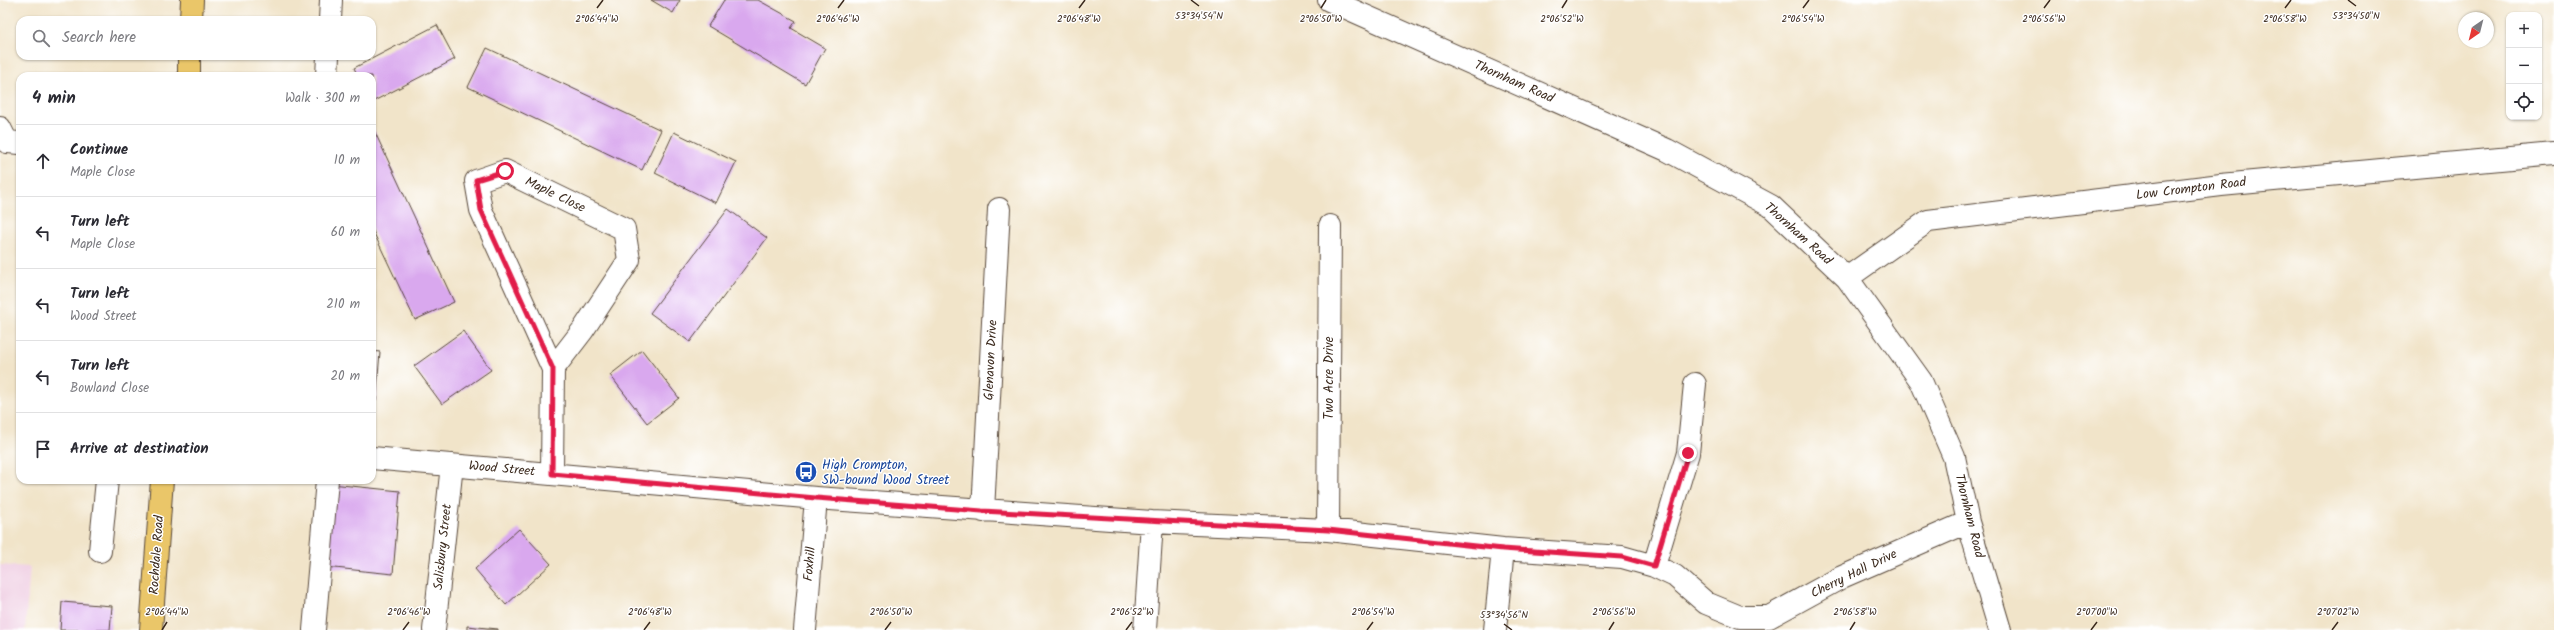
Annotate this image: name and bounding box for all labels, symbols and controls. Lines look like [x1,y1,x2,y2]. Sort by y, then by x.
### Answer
text: 53°34'54"N [1175,8,1223,24]
text: 53°34'50"N [2332,8,2380,24]
text: 2°06'44"W [575,11,619,27]
text: 2°06'46"W [816,11,860,27]
text: 2°06'48"W [1057,11,1101,27]
text: 2°06'50"W [1300,11,1343,27]
text: 2°06'52"W [1540,11,1584,27]
text: 2°06'54"W [1781,11,1825,27]
text: 2°06'56"W [2022,11,2066,27]
text: 2°06'58"W [2263,11,2307,27]
north arrow [2458,12,2494,48]
map controls [2506,12,2542,120]
button: + [2506,12,2542,48]
search box [16,16,376,60]
text: Search here [62,26,136,50]
icon: search [30,27,52,49]
button: − [2506,48,2542,84]
street label: Thornham Road [1471,55,1558,109]
button: locate [2506,84,2542,120]
text: 4 min [32,85,76,112]
text: Walk · 300 m [285,88,360,109]
text: Continue [70,138,128,162]
icon: ahead [32,150,54,172]
text: 10 m [334,150,360,171]
text: Maple Close [70,162,135,183]
route start [496,162,514,180]
street label: Maple Close [521,171,589,219]
street label: Low Crompton Road [2135,172,2248,206]
street label: Thornham Road [1759,198,1837,271]
text: Turn left [70,210,130,234]
icon: left [32,222,54,244]
text: 60 m [331,222,360,243]
text: Maple Close [70,234,135,255]
text: Turn left [70,282,130,306]
icon: left [32,294,54,316]
text: 210 m [326,294,360,315]
text: Wood Street [70,306,137,327]
street label: Glenavon Drive [978,319,1004,401]
street label: Two Acre Drive [1319,336,1340,419]
text: Turn left [70,354,130,378]
icon: left [32,366,54,388]
text: 20 m [330,366,360,387]
text: Bowland Close [70,378,149,399]
text: Arrive at destination [70,437,209,461]
icon: arrive [32,438,54,460]
route end [1679,444,1697,462]
place label: High Crompton, SW-bound Wood Street [822,455,950,491]
street label: Wood Street [468,456,537,482]
bus stop icon: High Crompton, SW-bound Wood Street [793,459,819,485]
street label: Thornham Road [1948,472,1990,561]
street label: Salisbury Street [428,502,458,591]
street label: Rochdale Road [144,514,170,595]
street label: Cherry Hall Drive [1807,544,1901,604]
street label: Foxhill [798,546,822,582]
text: 2°06'44"W [145,604,189,620]
text: 2°06'46"W [387,604,431,620]
text: 2°06'48"W [628,604,672,620]
text: 2°06'50"W [870,604,913,620]
text: 2°06'52"W [1110,604,1154,620]
text: 2°06'54"W [1351,604,1395,620]
text: 2°06'56"W [1592,604,1636,620]
text: 2°06'58"W [1833,604,1877,620]
text: 2°07'00"W [2076,604,2118,620]
text: 2°07'02"W [2317,604,2359,620]
text: 53°34'56"N [1480,607,1528,623]

